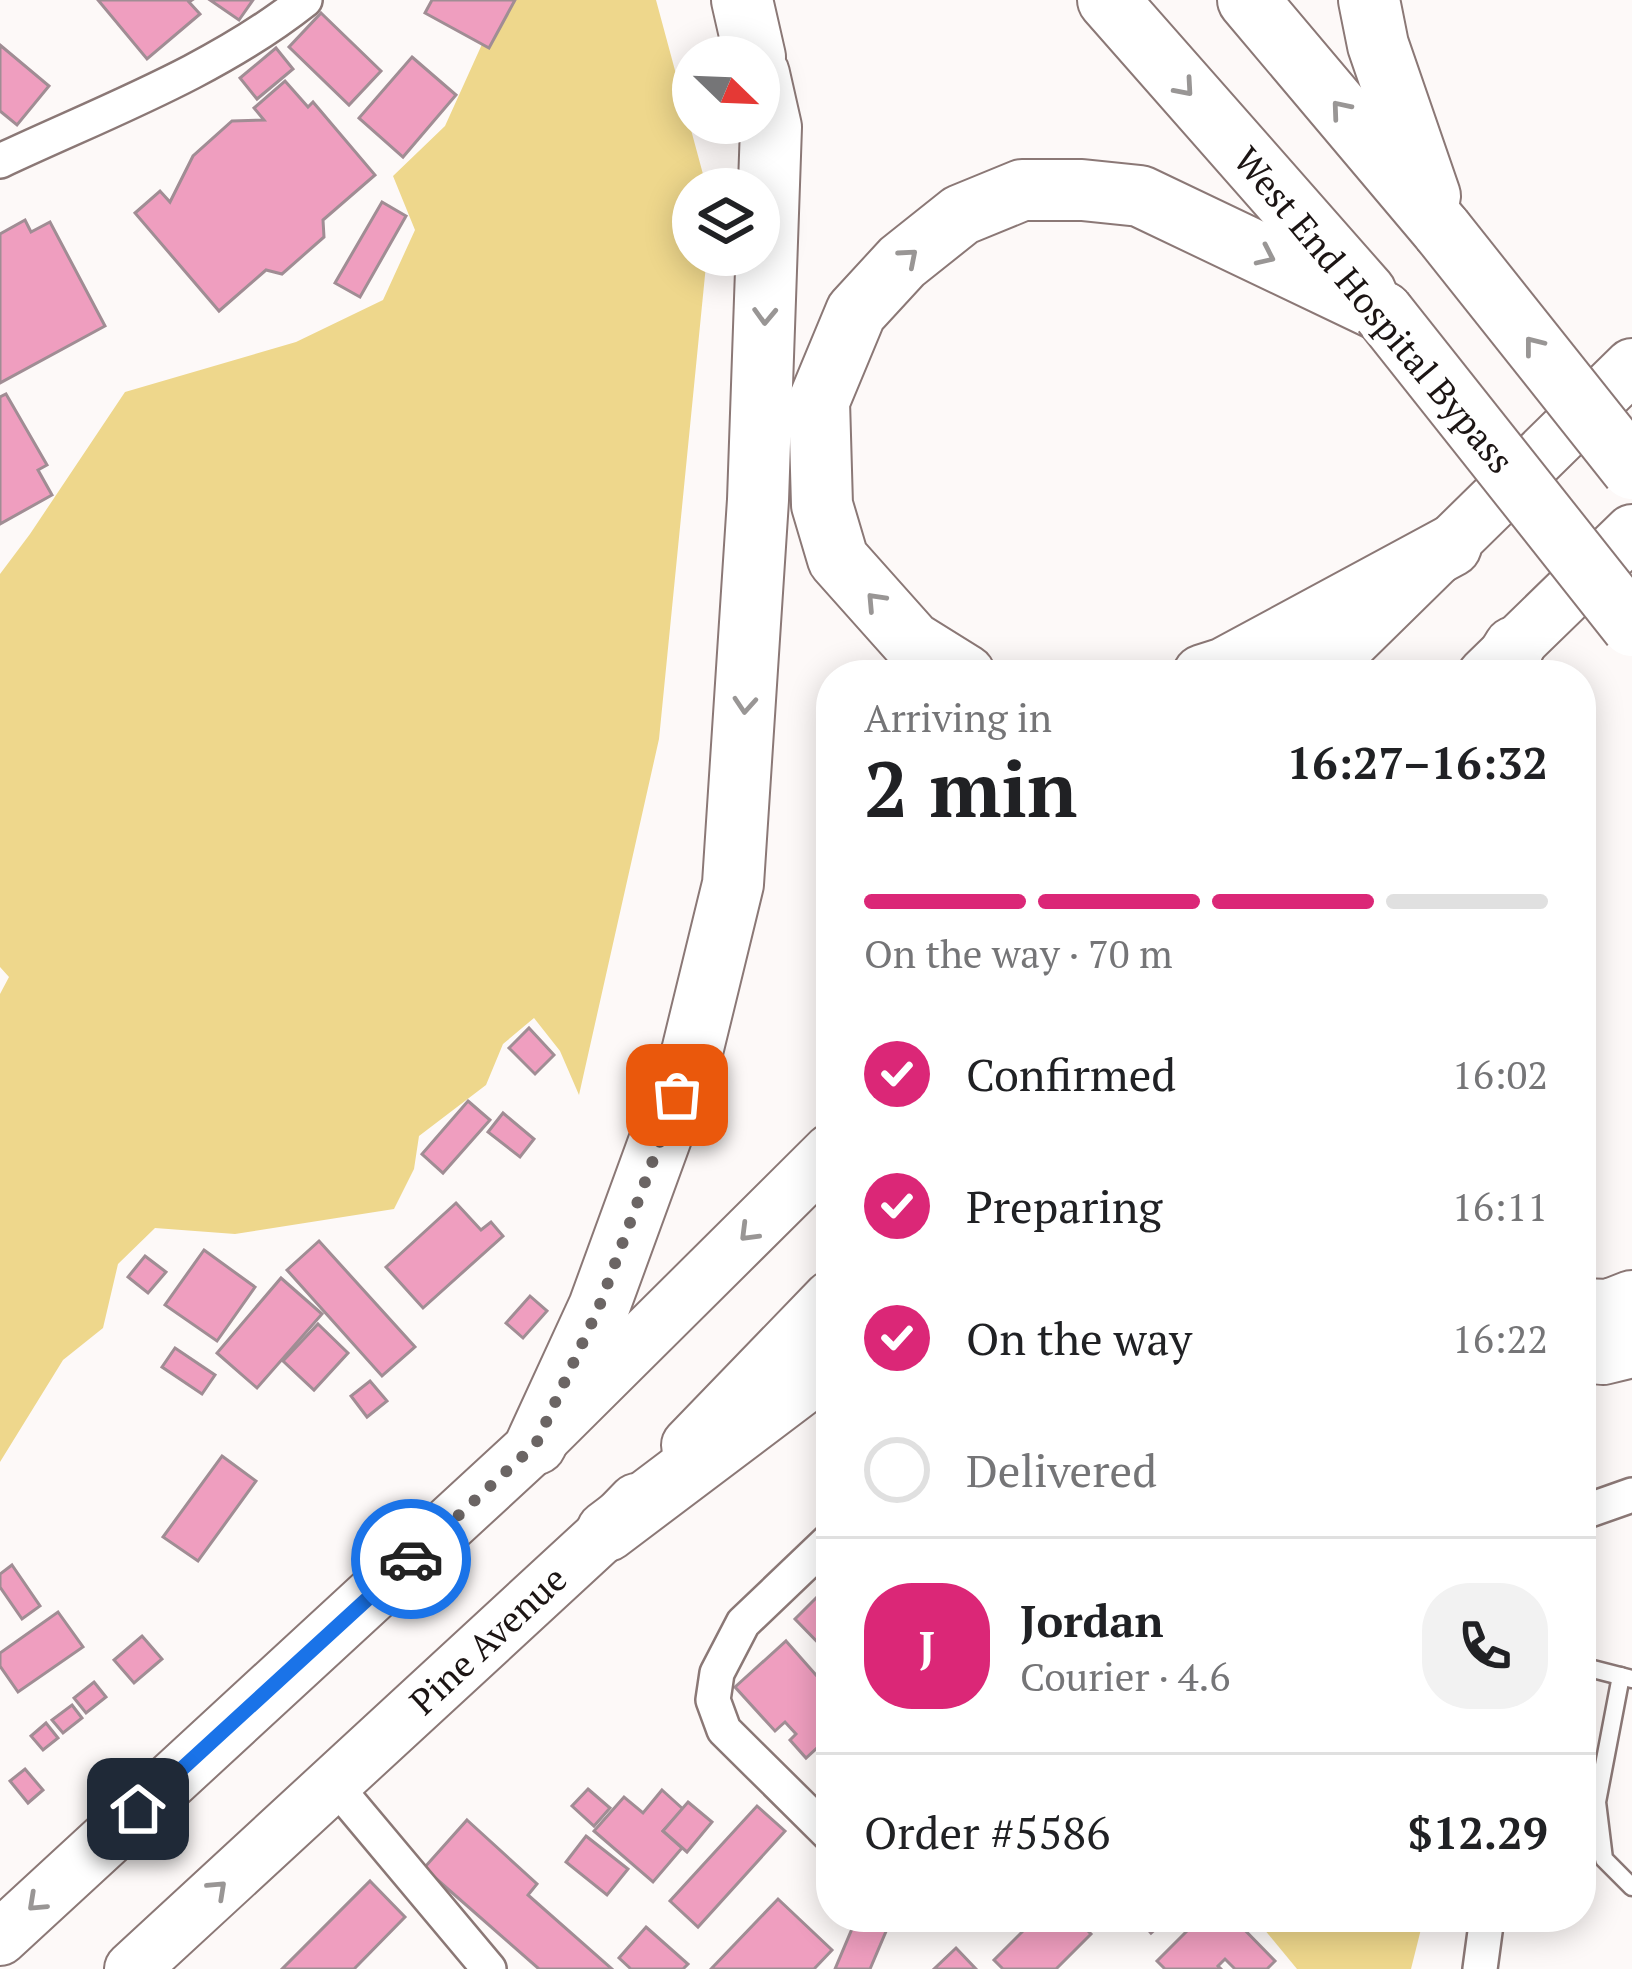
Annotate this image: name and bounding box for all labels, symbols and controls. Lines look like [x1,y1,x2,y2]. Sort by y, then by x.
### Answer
north arrow [672,36,780,144]
map controls [672,36,780,276]
one-way arrow [1171,74,1193,96]
one-way arrow [1332,101,1354,123]
street label: West End Hospital Bypass [1224,137,1525,483]
button: layers [672,168,780,276]
one-way arrow [1254,242,1275,265]
one-way arrow [896,250,917,271]
one-way arrow [752,307,778,326]
one-way arrow [1526,336,1547,358]
one-way arrow [868,594,889,615]
text: Arriving in [864,691,1052,743]
one-way arrow [732,697,758,715]
text: 16:27–16:32 [1287,732,1548,792]
text: 2 min [864,736,1077,839]
text: On the way · 70 m [864,927,1173,979]
icon: check [864,1041,930,1107]
pin [626,1044,728,1146]
text: Confirmed [966,1044,1176,1104]
text: 16:02 [1452,1048,1548,1100]
icon: bag [644,1062,710,1128]
icon: check [864,1173,930,1239]
text: Preparing [966,1176,1162,1236]
text: 16:11 [1452,1180,1548,1232]
one-way arrow [740,1219,762,1241]
icon: check [864,1305,930,1371]
text: On the way [966,1308,1192,1368]
text: 16:22 [1452,1312,1548,1364]
text: Delivered [966,1440,1157,1500]
courier [351,1499,471,1619]
icon: car [378,1526,444,1592]
street label: Pine Avenue [399,1555,576,1724]
button: phone [1422,1583,1548,1709]
text: Jordan [1020,1590,1164,1650]
text: J [919,1616,935,1676]
text: Courier · 4.6 [1020,1650,1230,1702]
pin [87,1758,189,1860]
icon: home [105,1776,171,1842]
text: Order #5586 [864,1802,1110,1862]
text: $12.29 [1408,1802,1548,1862]
one-way arrow [205,1882,226,1904]
one-way arrow [28,1889,50,1911]

